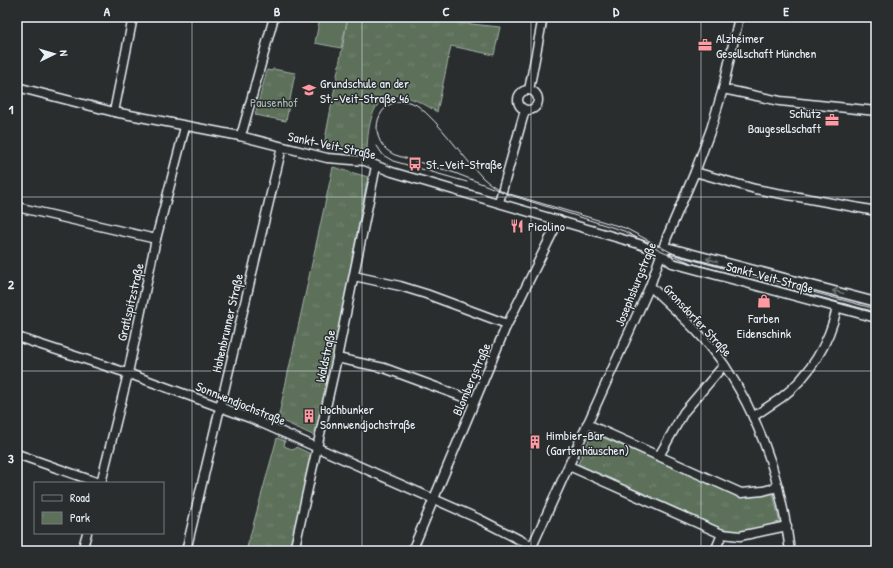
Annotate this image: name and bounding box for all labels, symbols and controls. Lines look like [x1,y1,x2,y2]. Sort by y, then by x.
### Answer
text: A [104,2,111,20]
text: B [274,2,281,20]
text: C [442,2,450,20]
text: D [613,2,620,20]
text: E [783,2,789,20]
place label: Alzheimer Gesellschaft München [716,29,816,62]
north arrow [34,34,74,74]
office icon: Alzheimer Gesellschaft München [697,37,713,53]
text: N [57,50,71,57]
place label: Grundschule an der St.-Veit-Straße 46 [320,74,409,107]
school or university icon: Grundschule an der St.-Veit-Straße 46 [301,82,317,98]
park label: Pausenhof [250,93,298,111]
text: 1 [9,100,14,118]
place label: Schütz Baugesellschaft [748,104,822,137]
office icon: Schütz Baugesellschaft [824,112,840,128]
street label: Sankt-Veit-Straße [286,127,378,163]
place label: St.-Veit-Straße [426,155,502,173]
bus stop icon: St.-Veit-Straße [407,156,423,172]
place label: Picolino [528,217,565,235]
restaurant icon: Picolino [509,218,525,234]
street label: Josephsburgstraße [610,239,660,329]
one-way arrow [706,256,719,263]
street label: Sankt-Veit-Straße [724,257,816,297]
street label: Gratlspitzstraße [112,261,148,343]
street label: Hohenbrunner Straße [207,272,247,374]
text: 2 [8,275,15,293]
street label: Gronsdorfer Straße [660,280,736,360]
one-way arrow [832,288,845,296]
shop icon: Farben Eidenschink [756,293,772,309]
place label: Farben Eidenschink [737,309,792,342]
street label: Waldstraße [311,328,339,384]
street label: Blombergstraße [448,340,494,418]
street label: Sonnwendjochstraße [193,377,289,429]
place label: Hochbunker Sonnwendjochstraße [320,400,416,433]
building icon: Hochbunker Sonnwendjochstraße [301,408,317,424]
place label: Himbier-Bar (Gartenhäuschen) [546,426,629,459]
building icon: Himbier-Bar (Gartenhäuschen) [527,434,543,450]
text: 3 [8,449,14,467]
legend [34,482,164,534]
text: Road [70,489,90,506]
text: Park [70,509,90,526]

